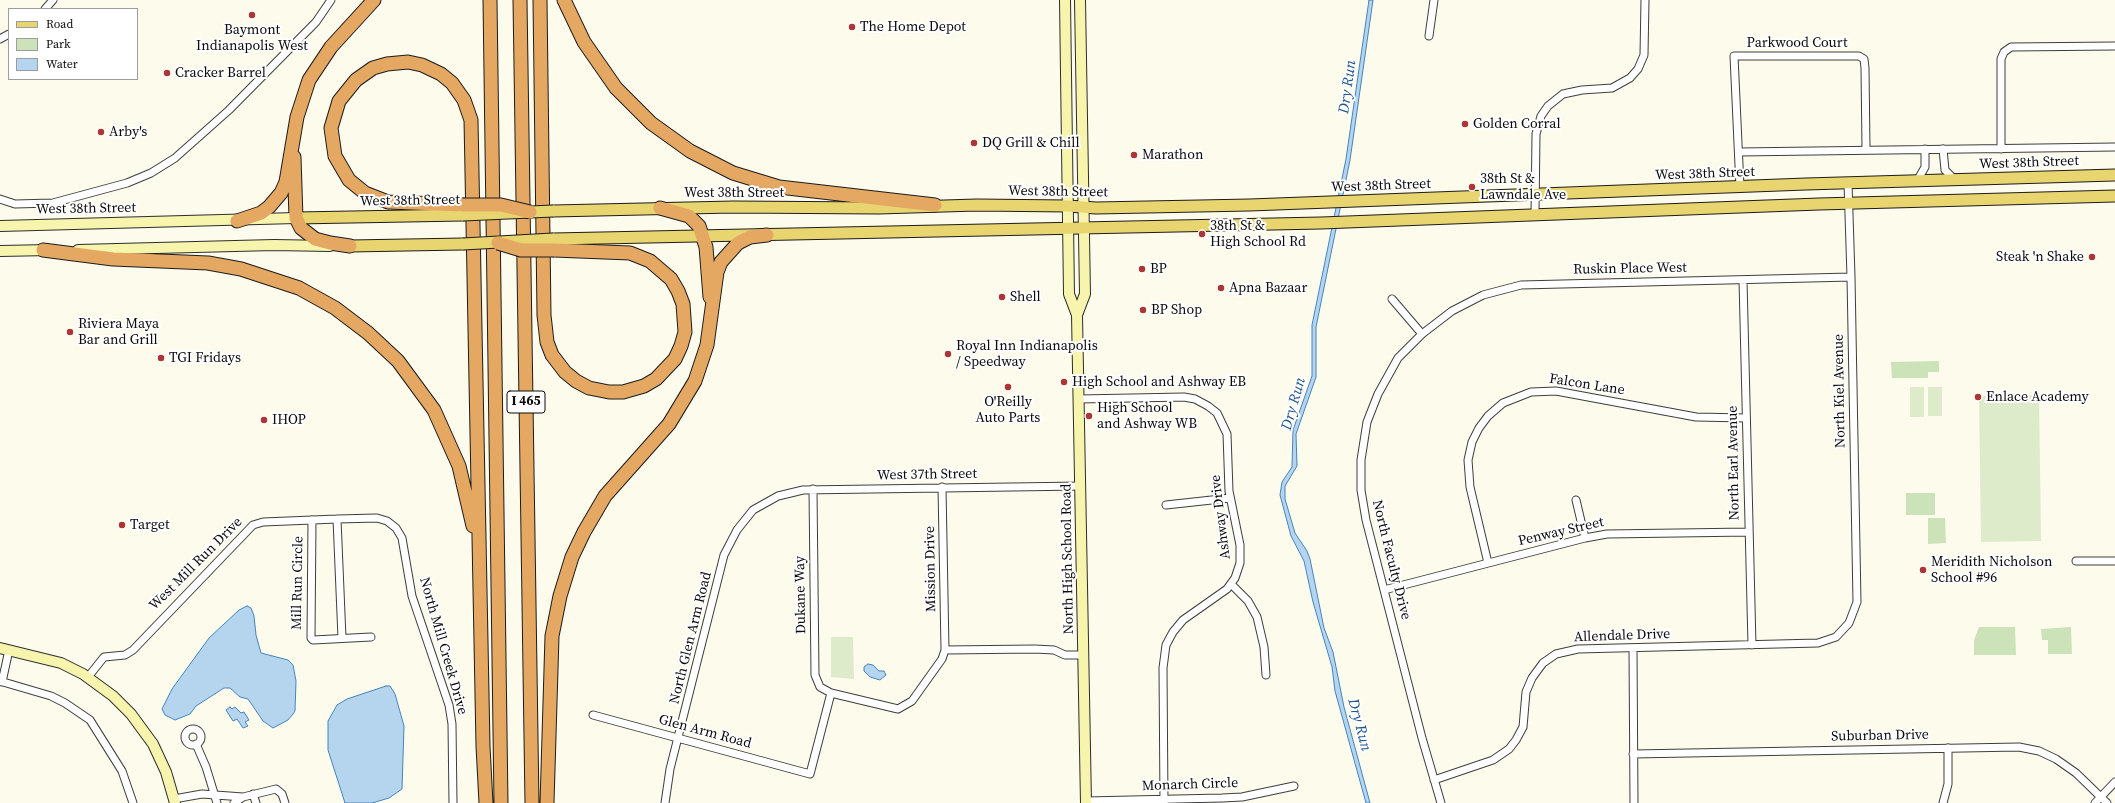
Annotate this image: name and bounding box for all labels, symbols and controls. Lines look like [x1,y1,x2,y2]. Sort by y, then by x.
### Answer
legend [8,8,138,80]
marker: Baymont Indianapolis West [247,10,257,20]
text: Road [46,16,73,32]
place label: The Home Depot [860,19,966,35]
place label: Baymont Indianapolis West [196,22,308,54]
marker: The Home Depot [847,22,857,32]
street label: Parkwood Court [1747,35,1847,51]
text: Park [46,36,71,52]
text: Water [46,56,78,72]
water label: Dry Run [1335,59,1361,115]
place label: Cracker Barrel [175,65,266,81]
marker: Cracker Barrel [162,68,172,78]
place label: Golden Corral [1473,116,1561,132]
marker: Golden Corral [1460,119,1470,129]
place label: Arby's [109,124,147,140]
marker: Arby's [96,127,106,137]
place label: DQ Grill & Chill [982,135,1080,151]
marker: DQ Grill & Chill [969,138,979,148]
place label: Marathon [1142,147,1203,163]
marker: Marathon [1129,150,1139,160]
street label: West 38th Street [1979,153,2079,173]
street label: West 38th Street [1655,164,1755,184]
place label: 38th St & Lawndale Ave [1480,171,1566,204]
street label: West 38th Street [1331,176,1431,196]
marker: 38th St & Lawndale Ave [1467,182,1477,192]
street label: West 38th Street [1008,183,1108,201]
street label: West 38th Street [684,185,784,201]
street label: West 38th Street [360,192,460,210]
street label: West 38th Street [36,200,136,218]
place label: 38th St & High School Rd [1210,218,1306,250]
marker: 38th St & High School Rd [1197,229,1207,239]
place label: Steak 'n Shake [1996,249,2084,265]
marker: Steak 'n Shake [2087,252,2097,262]
street label: Ruskin Place West [1573,260,1687,278]
place label: BP [1150,261,1167,277]
marker: BP [1137,264,1147,274]
place label: Apna Bazaar [1229,280,1307,296]
marker: Apna Bazaar [1216,283,1226,293]
place label: Shell [1010,289,1041,305]
marker: Shell [997,292,1007,302]
place label: BP Shop [1151,302,1202,318]
marker: BP Shop [1138,305,1148,315]
place label: Riviera Maya Bar and Grill [78,316,159,348]
marker: Riviera Maya Bar and Grill [65,327,75,337]
street label: North Kiel Avenue [1831,334,1849,448]
place label: Royal Inn Indianapolis / Speedway [956,338,1098,370]
marker: Royal Inn Indianapolis / Speedway [943,349,953,359]
place label: TGI Fridays [169,350,241,366]
marker: TGI Fridays [156,353,166,363]
street label: Falcon Lane [1548,371,1626,399]
place label: High School and Ashway EB [1072,374,1246,390]
water label: Dry Run [1278,376,1310,432]
marker: High School and Ashway EB [1059,377,1069,387]
marker: O'Reilly Auto Parts [1003,382,1013,392]
place label: Enlace Academy [1986,389,2089,405]
road number: I 465 [507,391,545,413]
marker: Enlace Academy [1973,392,1983,402]
place label: O'Reilly Auto Parts [976,394,1040,426]
place label: High School and Ashway WB [1097,400,1197,432]
street label: North Earl Avenue [1725,405,1743,521]
marker: High School and Ashway WB [1084,411,1094,421]
place label: IHOP [272,412,306,428]
marker: IHOP [259,415,269,425]
street label: West 37th Street [877,466,977,484]
street label: Ashway Drive [1207,474,1235,560]
street label: North High School Road [1058,483,1078,635]
street label: North Faculty Drive [1368,498,1414,622]
street label: West Mill Run Drive [146,514,246,614]
street label: Penway Street [1517,514,1605,550]
place label: Target [130,517,170,533]
marker: Target [117,520,127,530]
street label: Mission Drive [922,526,940,612]
street label: Mill Run Circle [289,536,307,630]
place label: Meridith Nicholson School #96 [1931,554,2052,586]
street label: Dukane Way [792,556,810,634]
marker: Meridith Nicholson School #96 [1918,565,1928,575]
street label: North Glen Arm Road [666,570,716,706]
street label: North Mill Creek Drive [415,575,471,717]
street label: Allendale Drive [1573,626,1671,646]
water label: Dry Run [1343,697,1375,753]
street label: Glen Arm Road [657,712,753,752]
street label: Suburban Drive [1831,727,1929,745]
street label: Monarch Circle [1141,775,1239,795]

